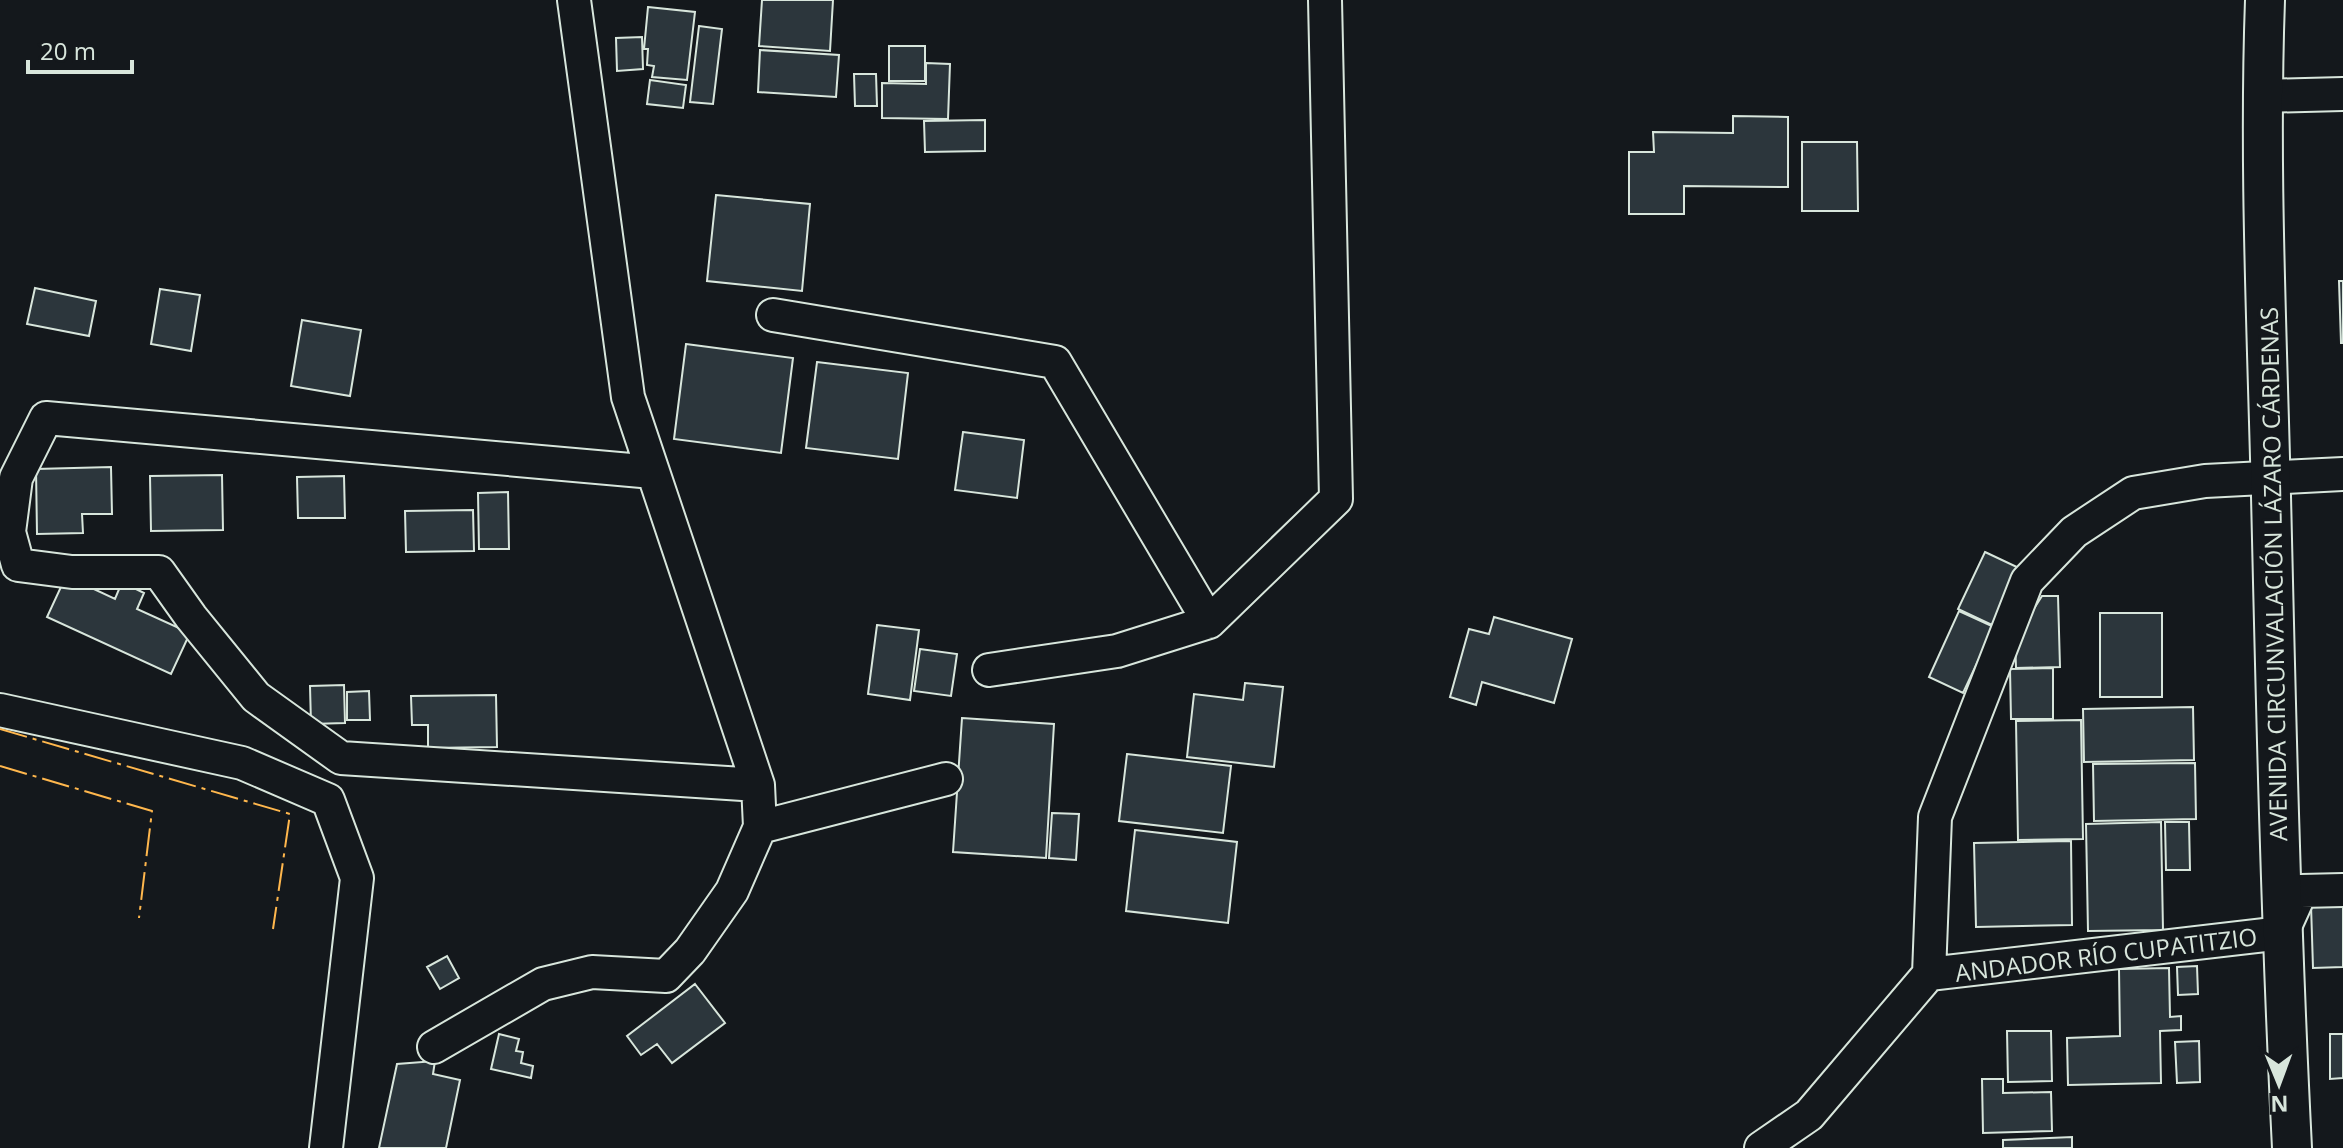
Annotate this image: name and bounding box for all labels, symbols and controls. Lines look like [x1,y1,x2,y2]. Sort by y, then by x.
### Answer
scale bar [28,24,132,74]
text: 20 m [40,34,96,67]
street label: AVENIDA CIRCUNVALACIÓN LÁZARO CÁRDENAS [2252,307,2294,841]
street label: ANDADOR RÍO CUPATITZIO [1953,919,2259,989]
north arrow [2239,1044,2319,1124]
text: N [2270,1090,2289,1120]

